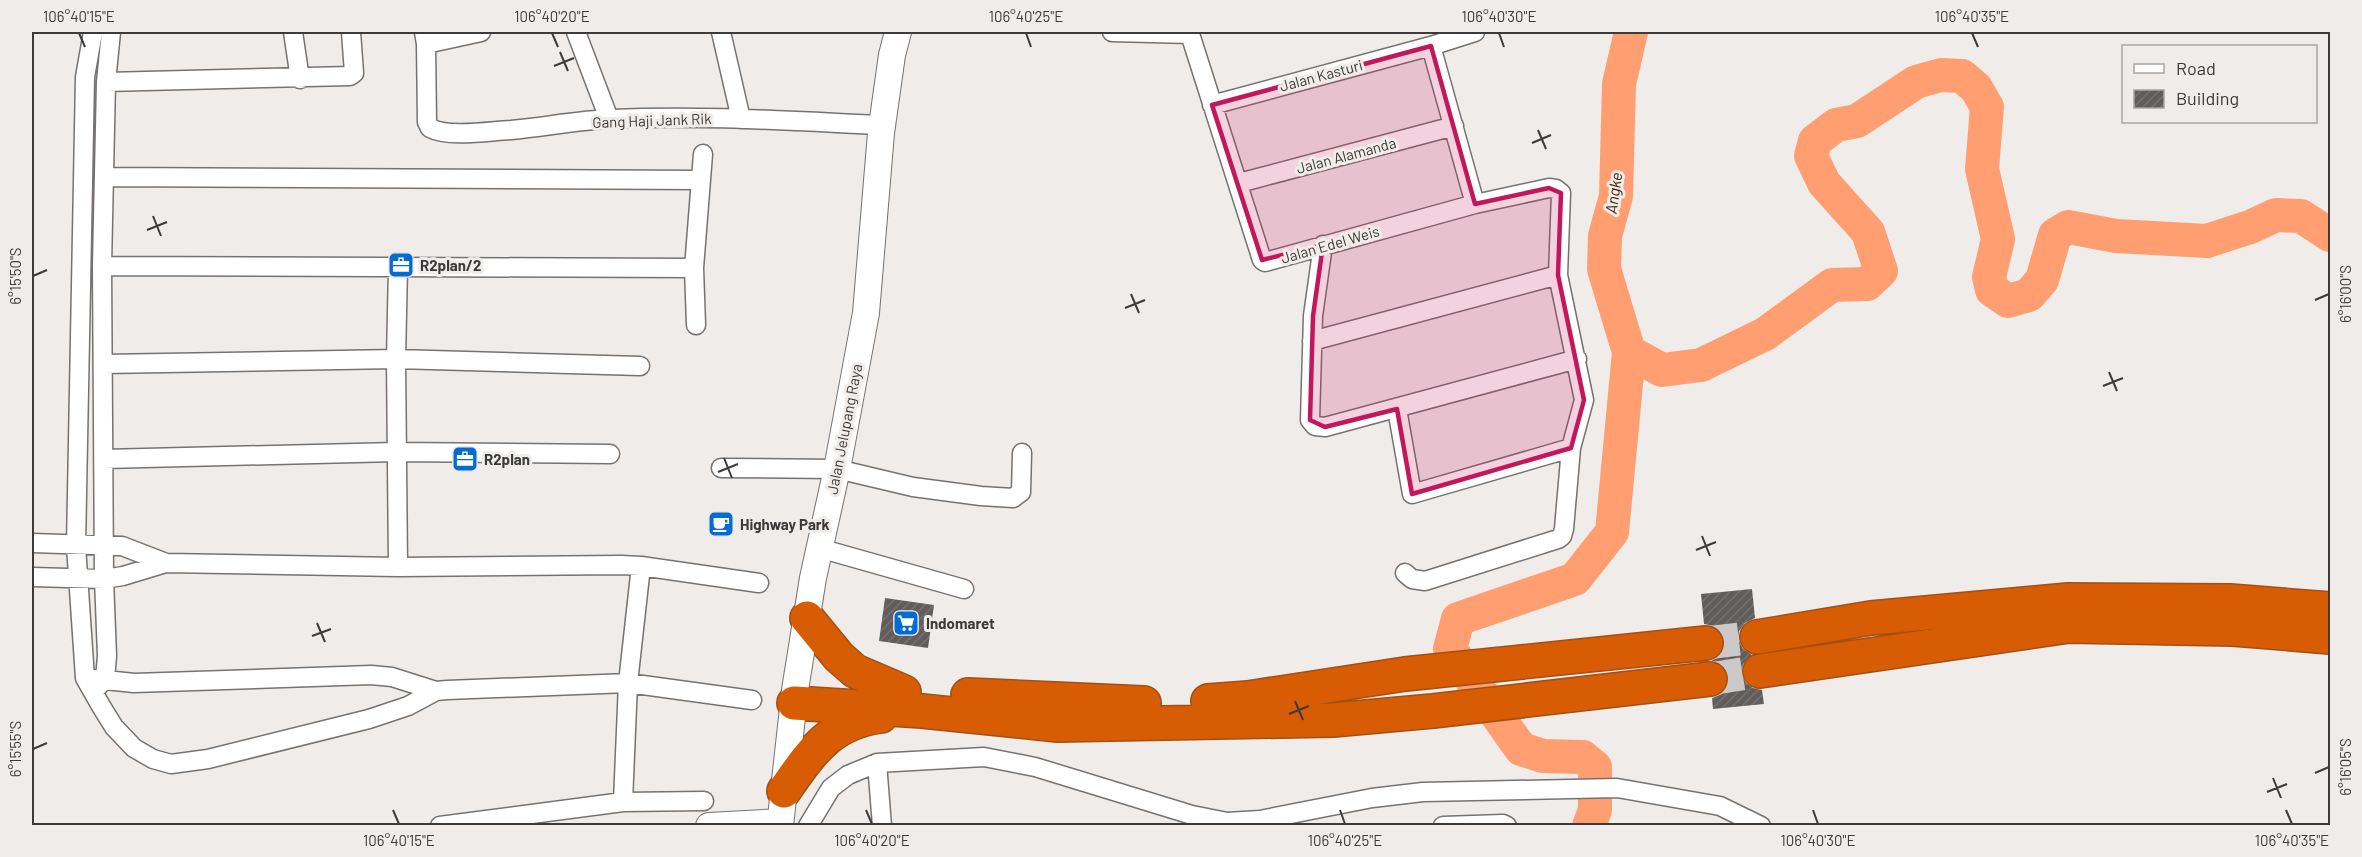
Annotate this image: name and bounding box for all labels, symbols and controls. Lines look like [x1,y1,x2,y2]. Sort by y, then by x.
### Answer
text: 106°40'15"E [43,7,115,25]
text: 106°40'20"E [514,7,590,25]
text: 106°40'25"E [989,7,1063,25]
text: 106°40'30"E [1461,7,1537,25]
text: 106°40'35"E [1935,7,2009,25]
legend [2122,45,2317,123]
street label: Jalan Kasturi [1277,55,1365,95]
text: Road [2176,57,2216,79]
text: Building [2176,87,2239,109]
street label: Gang Haji Jank Rik [592,109,712,131]
street label: Jalan Alamanda [1294,133,1398,177]
water label: Angke [1601,171,1625,215]
street label: Jalan Edel Weis [1279,221,1381,267]
text: 6°15'50"S [6,247,24,305]
office icon: R2plan/2 [386,250,416,280]
place label: R2plan/2 [420,256,481,274]
text: 6°16'00"S [2336,265,2354,323]
street label: Jalan Jelupang Raya [822,362,866,496]
office icon: R2plan [450,444,480,474]
place label: R2plan [484,450,530,468]
cafe icon: Highway Park [706,509,736,539]
place label: Highway Park [740,515,830,533]
supermarket icon: Indomaret [891,608,921,638]
place label: Indomaret [926,614,995,632]
text: 6°15'55"S [6,721,24,777]
text: 6°16'05"S [2336,738,2354,796]
text: 106°40'15"E [363,831,435,849]
text: 106°40'20"E [834,831,910,849]
text: 106°40'25"E [1308,831,1382,849]
text: 106°40'30"E [1780,831,1856,849]
text: 106°40'35"E [2255,831,2329,849]

